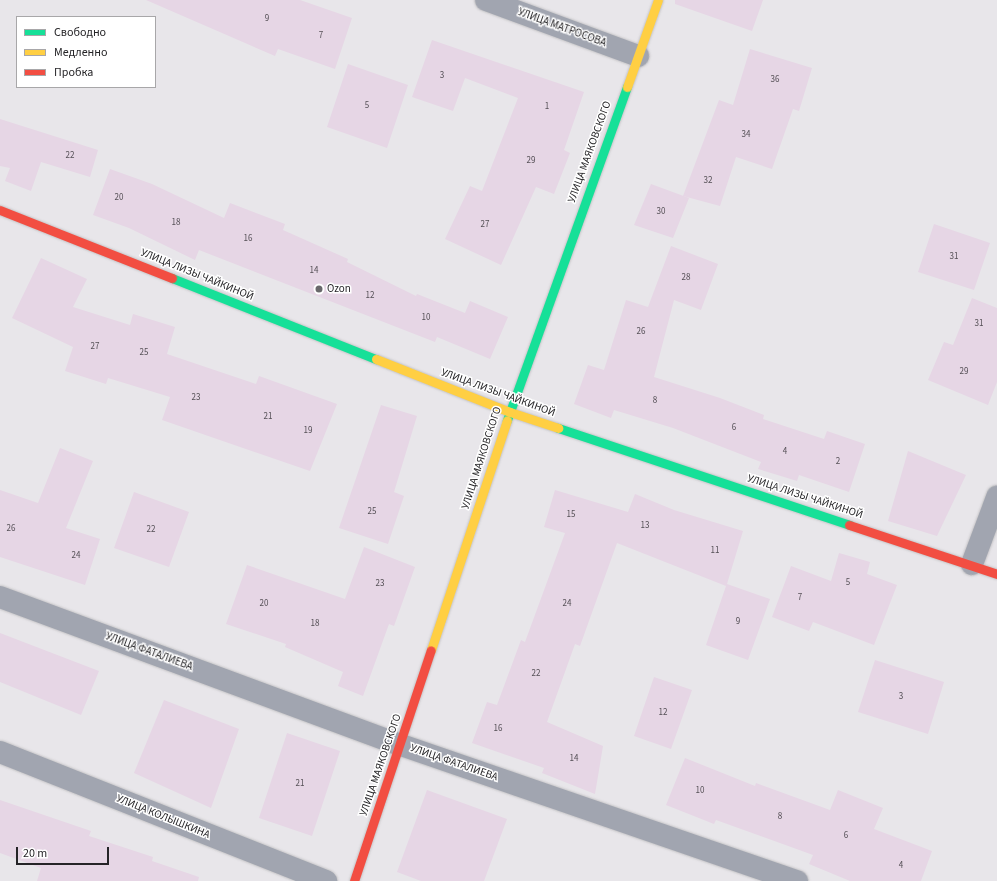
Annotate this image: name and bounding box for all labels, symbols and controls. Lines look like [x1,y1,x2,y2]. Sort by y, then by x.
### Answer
street label: УЛИЦА МАТРОСОВА [516,6,608,50]
house number: 9 [265,14,269,24]
legend [16,16,156,88]
text: Свободно [54,24,106,41]
house number: 7 [319,31,323,41]
text: Медленно [54,44,108,61]
text: Пробка [54,64,93,81]
house number: 3 [440,71,444,81]
house number: 36 [771,75,779,85]
street label: УЛИЦА МАЯКОВСКОГО [565,99,615,205]
house number: 5 [365,101,369,111]
house number: 1 [545,102,549,112]
house number: 34 [742,130,750,140]
house number: 22 [66,151,74,161]
house number: 29 [527,156,535,166]
house number: 32 [704,176,712,186]
house number: 20 [115,193,123,203]
house number: 30 [657,207,665,217]
house number: 18 [172,218,180,228]
house number: 27 [481,220,489,230]
house number: 16 [244,234,252,244]
street label: УЛИЦА ЛИЗЫ ЧАЙКИНОЙ [139,246,255,304]
house number: 31 [950,252,958,262]
house number: 14 [310,266,318,276]
house number: 28 [682,273,690,283]
place label: Ozon [327,282,351,296]
marker: Ozon [314,284,324,294]
house number: 12 [366,291,374,301]
house number: 10 [422,313,430,323]
house number: 31 [975,319,983,329]
house number: 26 [637,327,645,337]
house number: 27 [91,342,99,352]
house number: 25 [140,348,148,358]
street label: УЛИЦА ЛИЗЫ ЧАЙКИНОЙ [439,366,557,420]
house number: 29 [960,367,968,377]
house number: 23 [192,393,200,403]
house number: 8 [653,396,657,406]
street label: УЛИЦА МАЯКОВСКОГО [459,405,505,511]
house number: 21 [264,412,272,422]
house number: 6 [732,423,736,433]
house number: 19 [304,426,312,436]
house number: 4 [783,447,787,457]
house number: 2 [836,457,840,467]
street label: УЛИЦА ЛИЗЫ ЧАЙКИНОЙ [746,472,864,522]
house number: 25 [368,507,376,517]
house number: 15 [567,510,575,520]
house number: 13 [641,521,649,531]
house number: 26 [7,524,15,534]
house number: 22 [147,525,155,535]
house number: 11 [711,546,719,556]
house number: 24 [72,551,80,561]
house number: 5 [846,578,850,588]
house number: 23 [376,579,384,589]
house number: 7 [798,593,802,603]
house number: 20 [260,599,268,609]
house number: 24 [563,599,571,609]
house number: 9 [736,617,740,627]
house number: 18 [311,619,319,629]
street label: УЛИЦА ФАТАЛИЕВА [104,630,194,674]
house number: 22 [532,669,540,679]
house number: 3 [899,692,903,702]
house number: 12 [659,708,667,718]
street label: УЛИЦА МАЯКОВСКОГО [357,712,405,818]
house number: 16 [494,724,502,734]
street label: УЛИЦА ФАТАЛИЕВА [409,742,499,784]
house number: 14 [570,754,578,764]
house number: 21 [296,779,304,789]
house number: 10 [696,786,704,796]
street label: УЛИЦА КОЛЫШКИНА [114,792,212,842]
house number: 8 [778,812,782,822]
house number: 6 [844,831,848,841]
scale bar [18,839,111,865]
text: 20 m [23,845,47,862]
house number: 4 [899,861,903,871]

